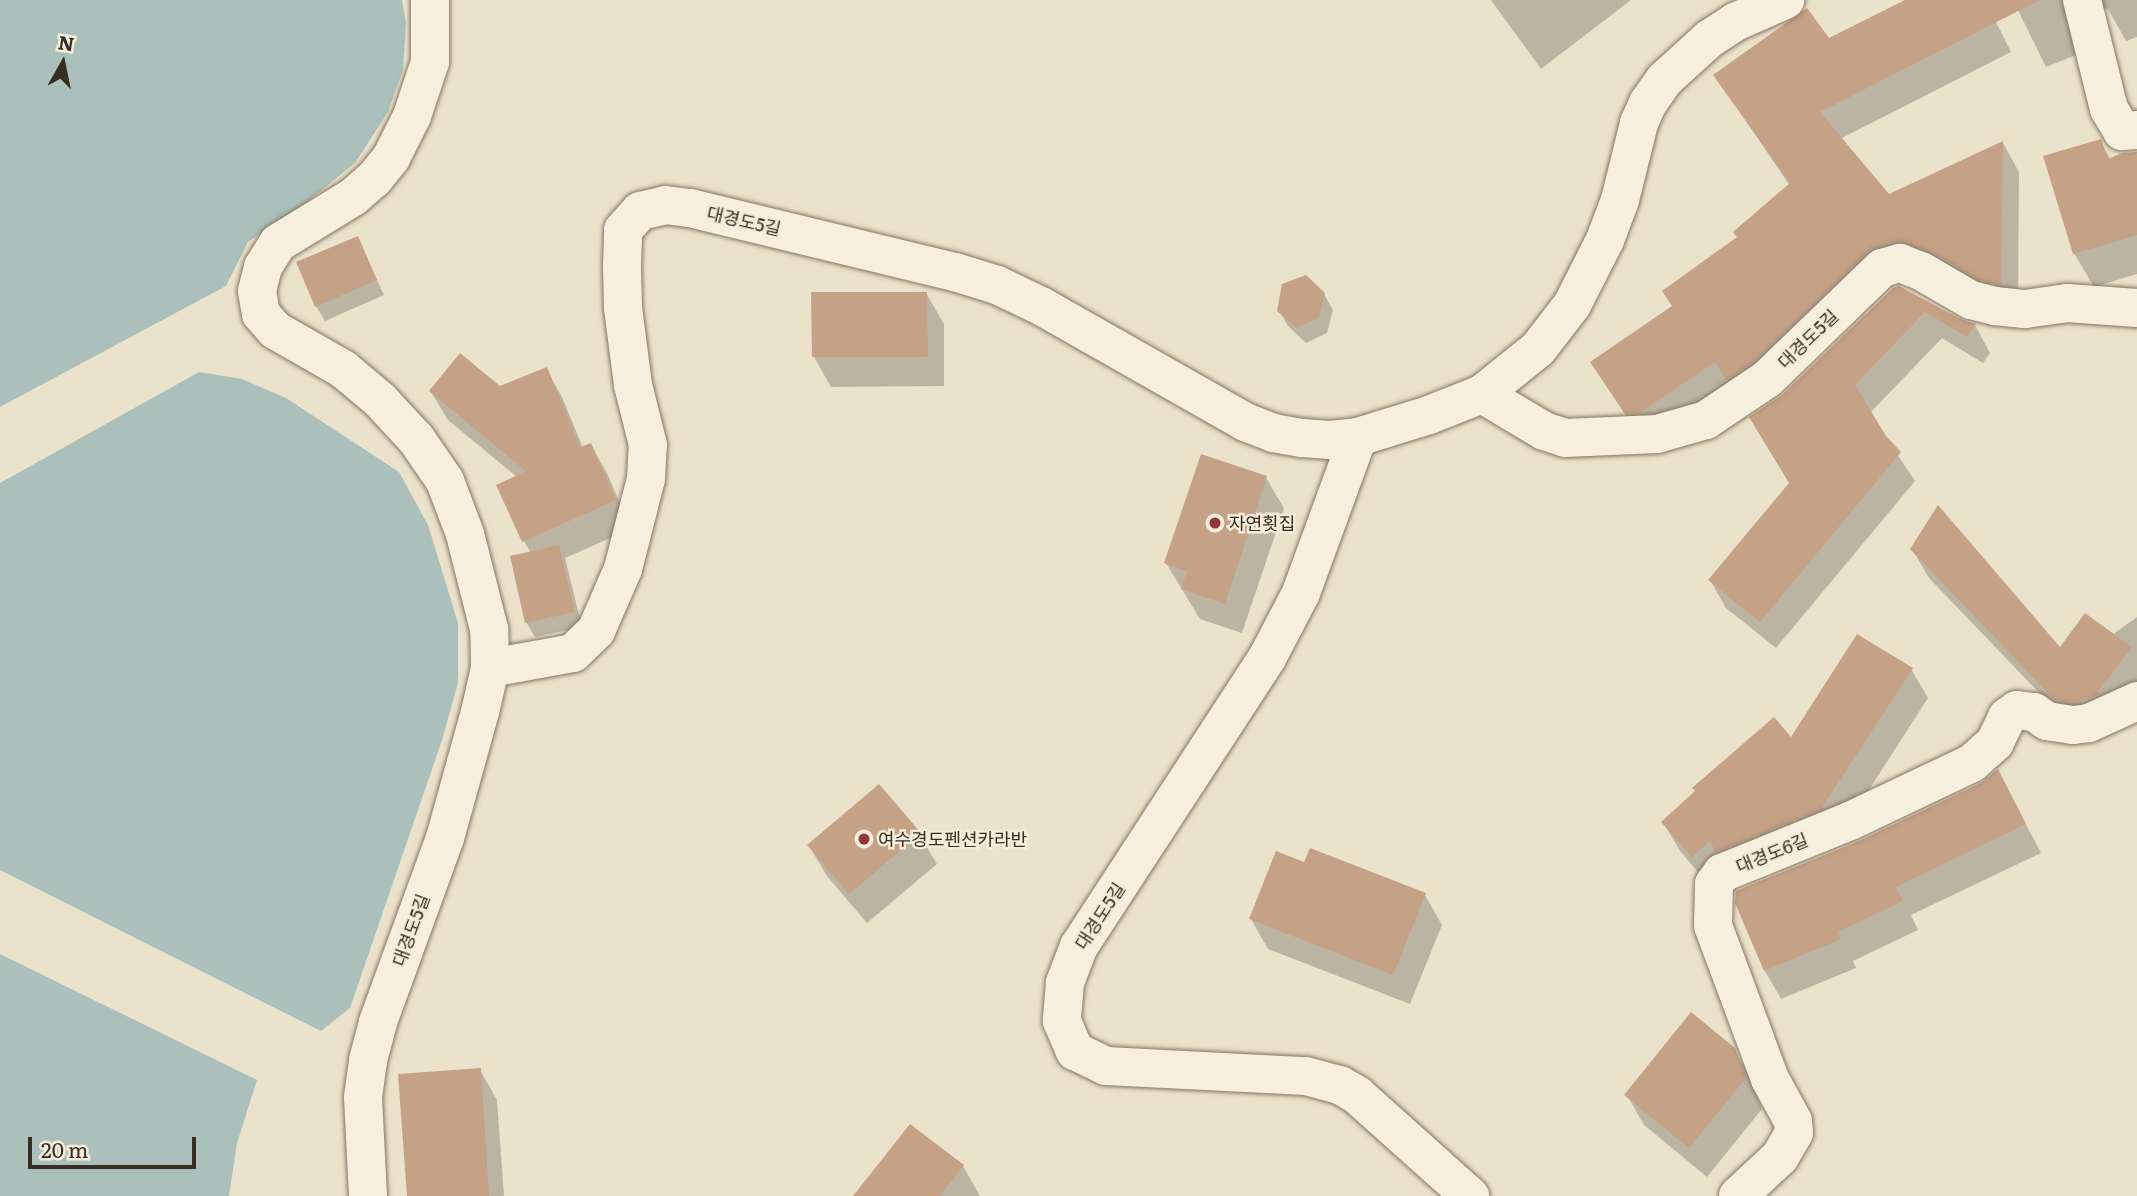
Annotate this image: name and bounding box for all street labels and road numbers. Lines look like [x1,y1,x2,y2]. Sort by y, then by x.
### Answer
street label: 대경도5길 [705,202,783,240]
street label: 대경도5길 [1773,305,1843,373]
street label: 대경도6길 [1733,829,1811,877]
street label: 대경도5길 [1070,879,1130,953]
street label: 대경도5길 [388,891,434,969]

